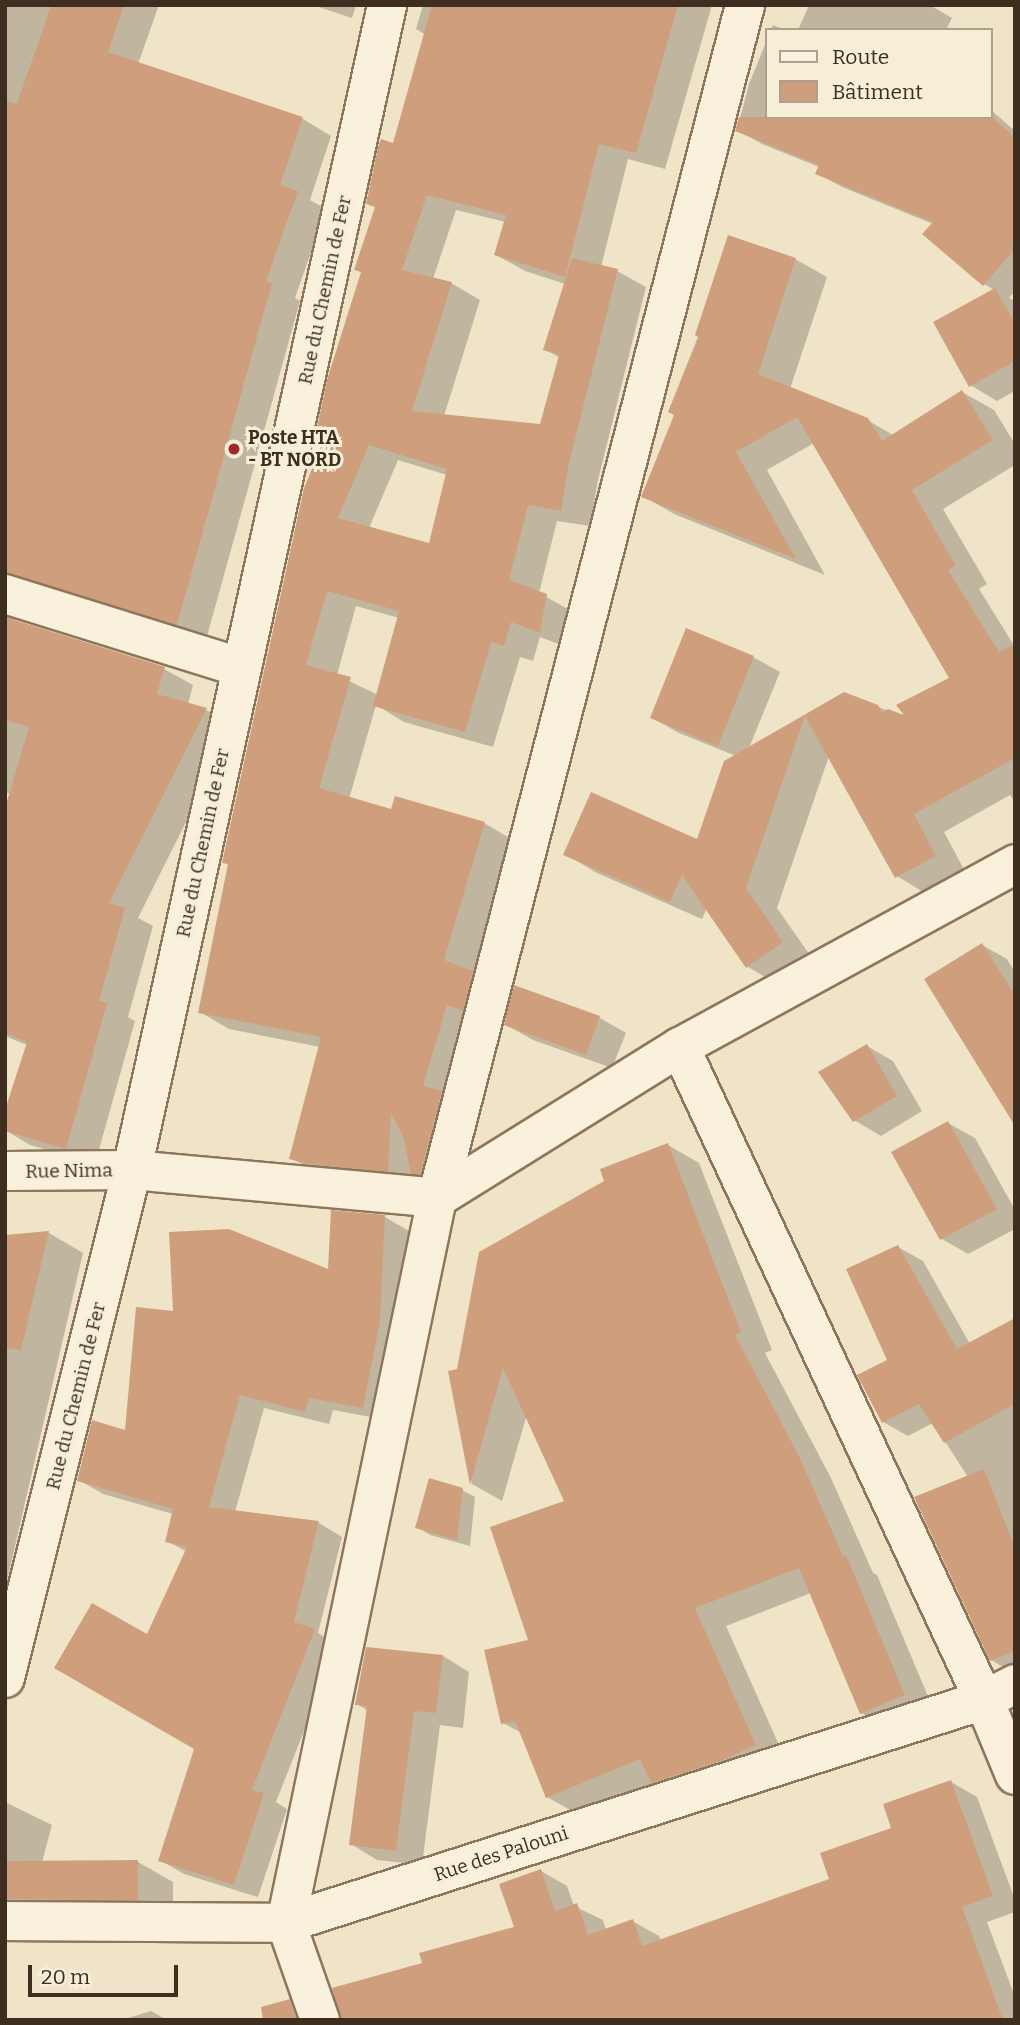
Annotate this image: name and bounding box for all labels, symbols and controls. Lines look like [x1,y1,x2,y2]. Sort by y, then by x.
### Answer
legend [764,28,992,119]
text: Route [832,44,889,70]
text: Bâtiment [832,79,923,105]
street label: Rue du Chemin de Fer [294,193,356,387]
place label: Poste HTA - BT NORD [248,427,341,471]
marker: Poste HTA - BT NORD [226,441,242,457]
street label: Rue du Chemin de Fer [172,746,234,940]
street label: Rue Nima [25,1159,113,1183]
street label: Rue du Chemin de Fer [42,1300,110,1492]
street label: Rue des Palouni [431,1822,571,1886]
scale bar [32,1952,182,1996]
text: 20 m [41,1964,90,1990]

